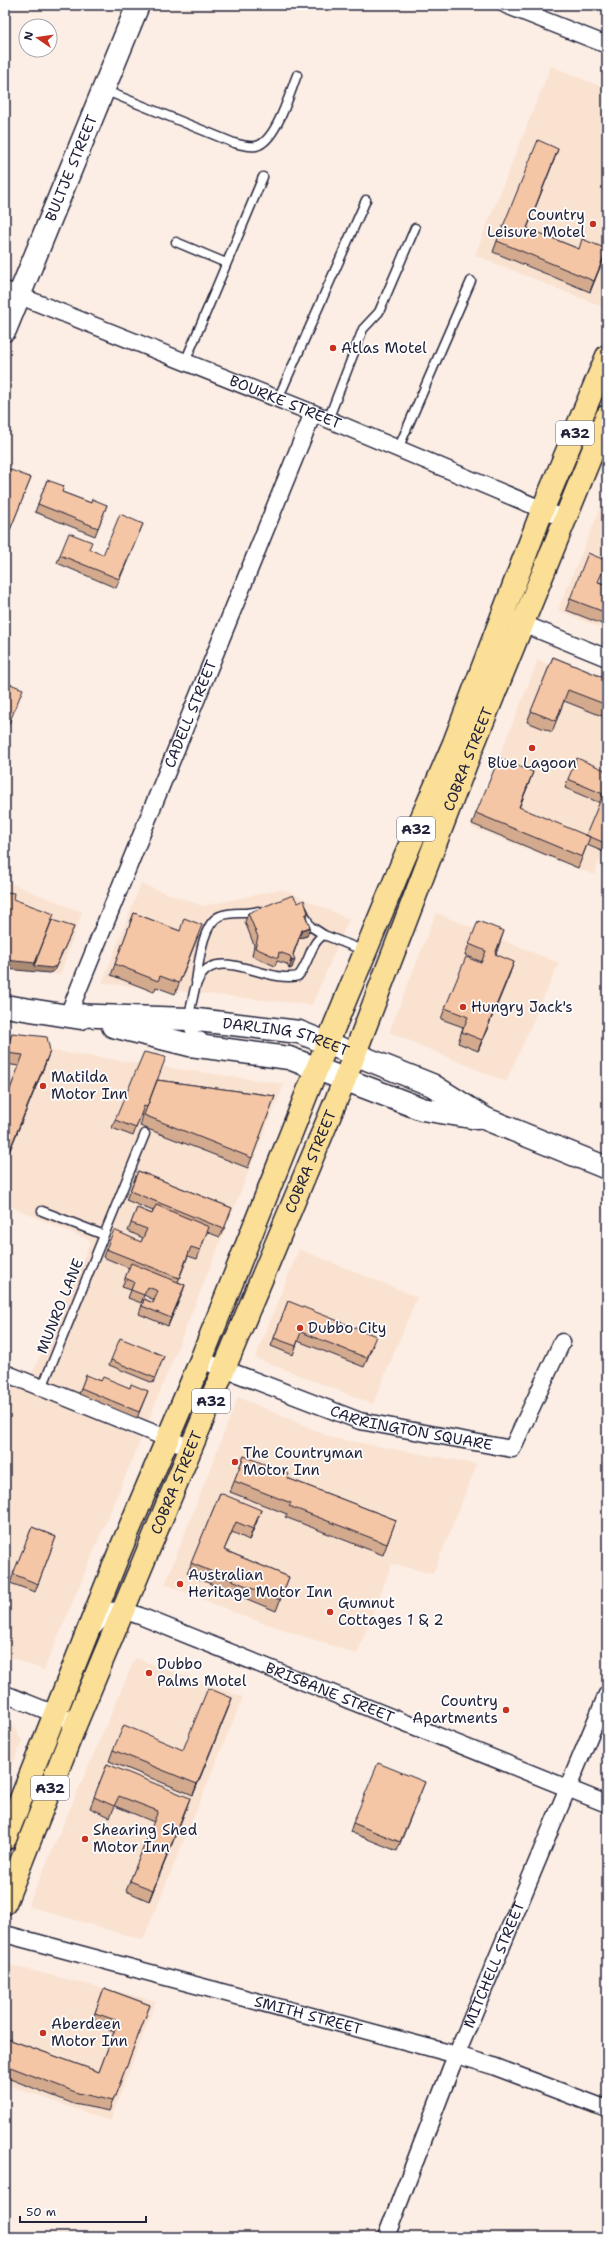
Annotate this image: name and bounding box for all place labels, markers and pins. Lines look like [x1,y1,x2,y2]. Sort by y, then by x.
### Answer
place label: Country Leisure Motel [487,205,585,242]
marker: Country Leisure Motel [588,219,598,229]
place label: Atlas Motel [341,338,427,358]
marker: Atlas Motel [328,343,338,353]
marker: Blue Lagoon [527,743,537,753]
place label: Blue Lagoon [487,753,577,773]
place label: Hungry Jack's [471,997,573,1017]
marker: Hungry Jack's [458,1002,468,1012]
place label: Matilda Motor Inn [51,1067,128,1104]
marker: Matilda Motor Inn [38,1081,48,1091]
place label: Dubbo City [308,1318,386,1338]
marker: Dubbo City [295,1323,305,1333]
place label: The Countryman Motor Inn [243,1443,363,1480]
marker: The Countryman Motor Inn [230,1457,240,1467]
place label: Australian Heritage Motor Inn [188,1565,332,1602]
marker: Australian Heritage Motor Inn [175,1579,185,1589]
place label: Gumnut Cottages 1 & 2 [338,1593,444,1630]
marker: Gumnut Cottages 1 & 2 [325,1607,335,1617]
place label: Dubbo Palms Motel [157,1654,247,1691]
marker: Dubbo Palms Motel [144,1668,154,1678]
place label: Country Apartments [412,1691,498,1728]
marker: Country Apartments [501,1705,511,1715]
place label: Shearing Shed Motor Inn [93,1820,198,1857]
marker: Shearing Shed Motor Inn [80,1834,90,1844]
place label: Aberdeen Motor Inn [51,2014,128,2051]
marker: Aberdeen Motor Inn [38,2028,48,2038]

